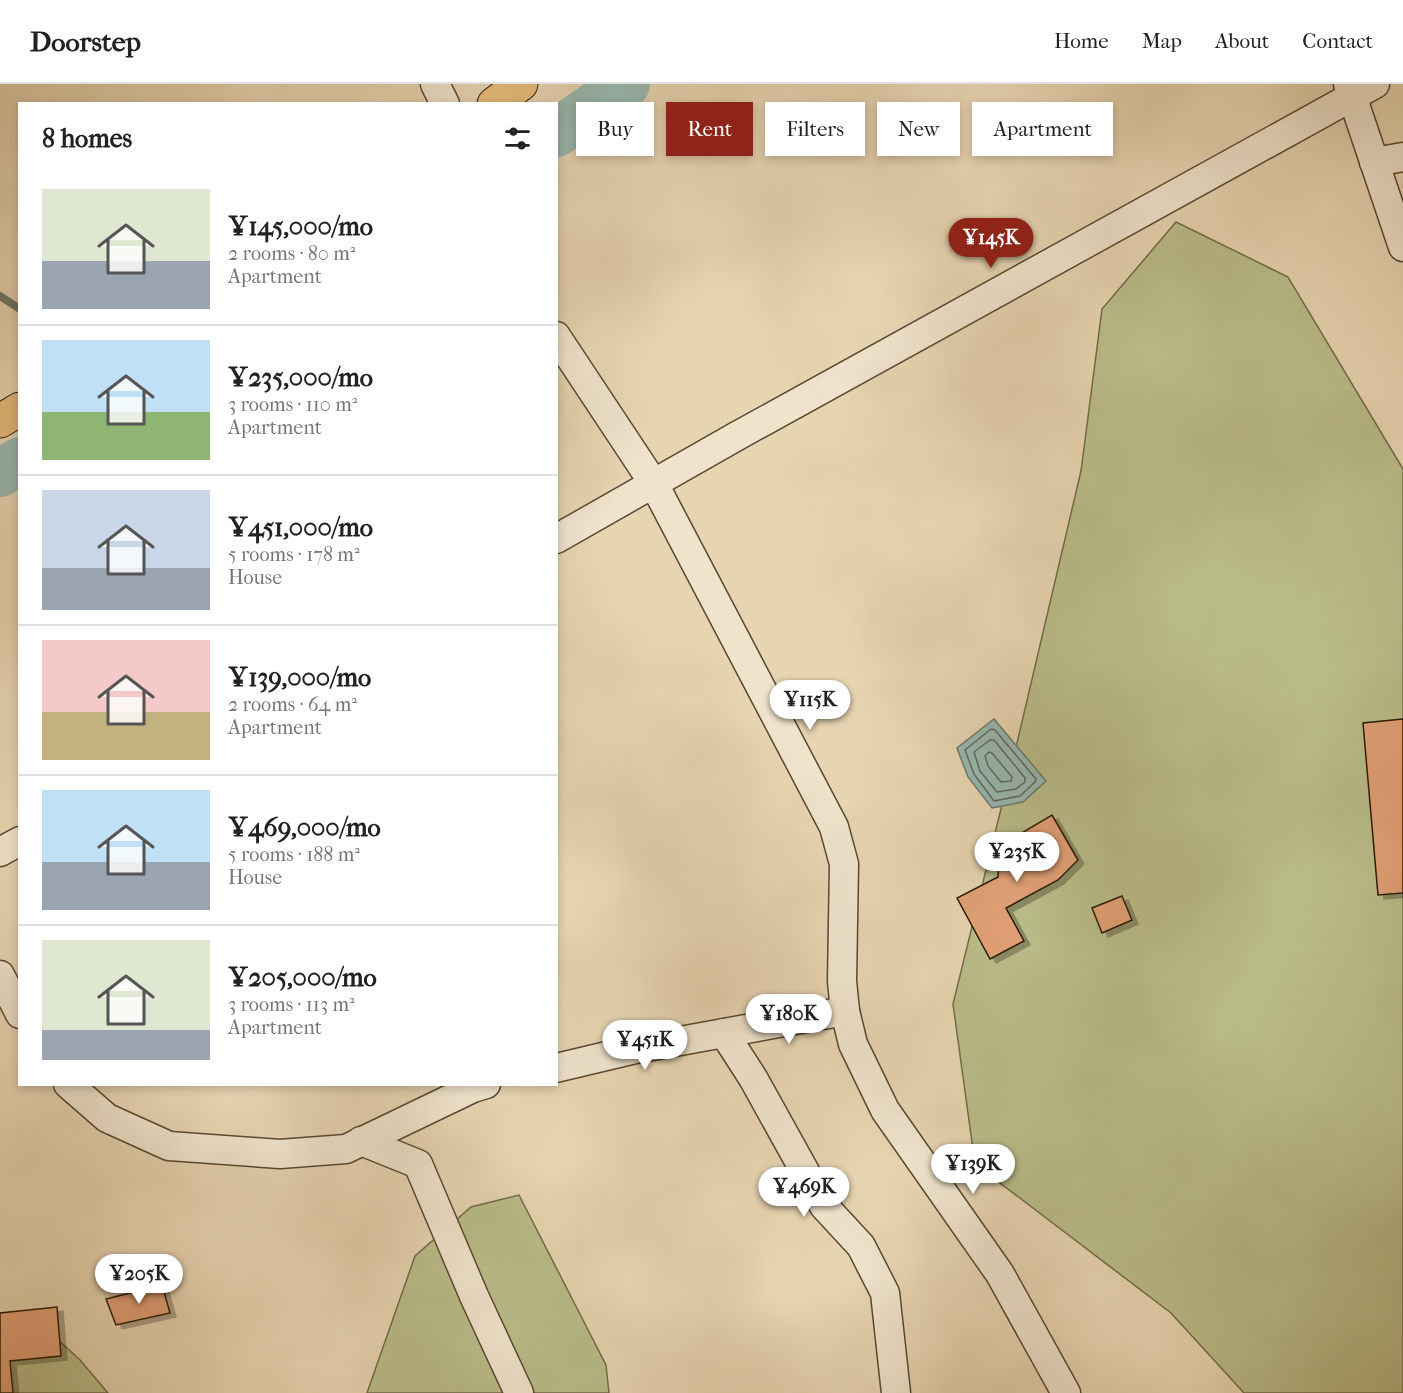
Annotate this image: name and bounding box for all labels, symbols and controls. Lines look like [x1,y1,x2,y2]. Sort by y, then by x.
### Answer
text: Doorstep [30,25,141,58]
text: Home [1054,29,1109,53]
text: Map [1142,29,1182,53]
text: About [1215,29,1269,53]
text: Contact [1302,29,1373,53]
chip: Buy [576,102,654,156]
chip: Rent [666,102,753,156]
chip: Filters [765,102,865,156]
chip: New [877,102,960,156]
chip: Apartment [972,102,1113,156]
icon: filters [501,122,534,155]
text: 8 homes [42,123,132,154]
text: ¥145,000/mo [228,211,373,242]
icon: home [90,213,162,285]
pin: ¥145K [949,218,1033,269]
text: ¥145K [962,226,1020,249]
text: 2 rooms · 80 m² [228,242,355,265]
text: Apartment [228,265,322,288]
text: ¥235,000/mo [228,362,373,393]
icon: home [90,364,162,436]
text: 3 rooms · 110 m² [228,393,357,416]
text: Apartment [228,416,322,439]
text: ¥451,000/mo [228,512,373,543]
icon: home [90,514,162,586]
text: 5 rooms · 178 m² [228,543,360,566]
text: House [228,566,282,589]
text: ¥139,000/mo [228,662,371,693]
icon: home [90,664,162,736]
pin: ¥115K [768,680,852,731]
text: ¥115K [784,688,836,711]
text: 2 rooms · 64 m² [228,693,357,716]
text: Apartment [228,716,322,739]
text: ¥469,000/mo [228,812,381,843]
icon: home [90,814,162,886]
pin: ¥235K [975,832,1059,883]
text: ¥235K [988,840,1046,863]
text: 5 rooms · 188 m² [228,843,360,866]
text: House [228,866,282,889]
text: ¥205,000/mo [228,962,377,993]
icon: home [90,964,162,1036]
text: 3 rooms · 113 m² [228,993,355,1016]
pin: ¥180K [747,994,831,1045]
text: ¥180K [760,1002,818,1025]
text: Apartment [228,1016,322,1039]
pin: ¥451K [603,1020,687,1071]
text: ¥451K [616,1028,674,1051]
pin: ¥139K [931,1144,1015,1195]
text: ¥139K [945,1152,1001,1175]
pin: ¥469K [762,1167,846,1218]
text: ¥469K [772,1175,836,1198]
pin: ¥205K [97,1254,181,1305]
text: ¥205K [109,1262,169,1285]

